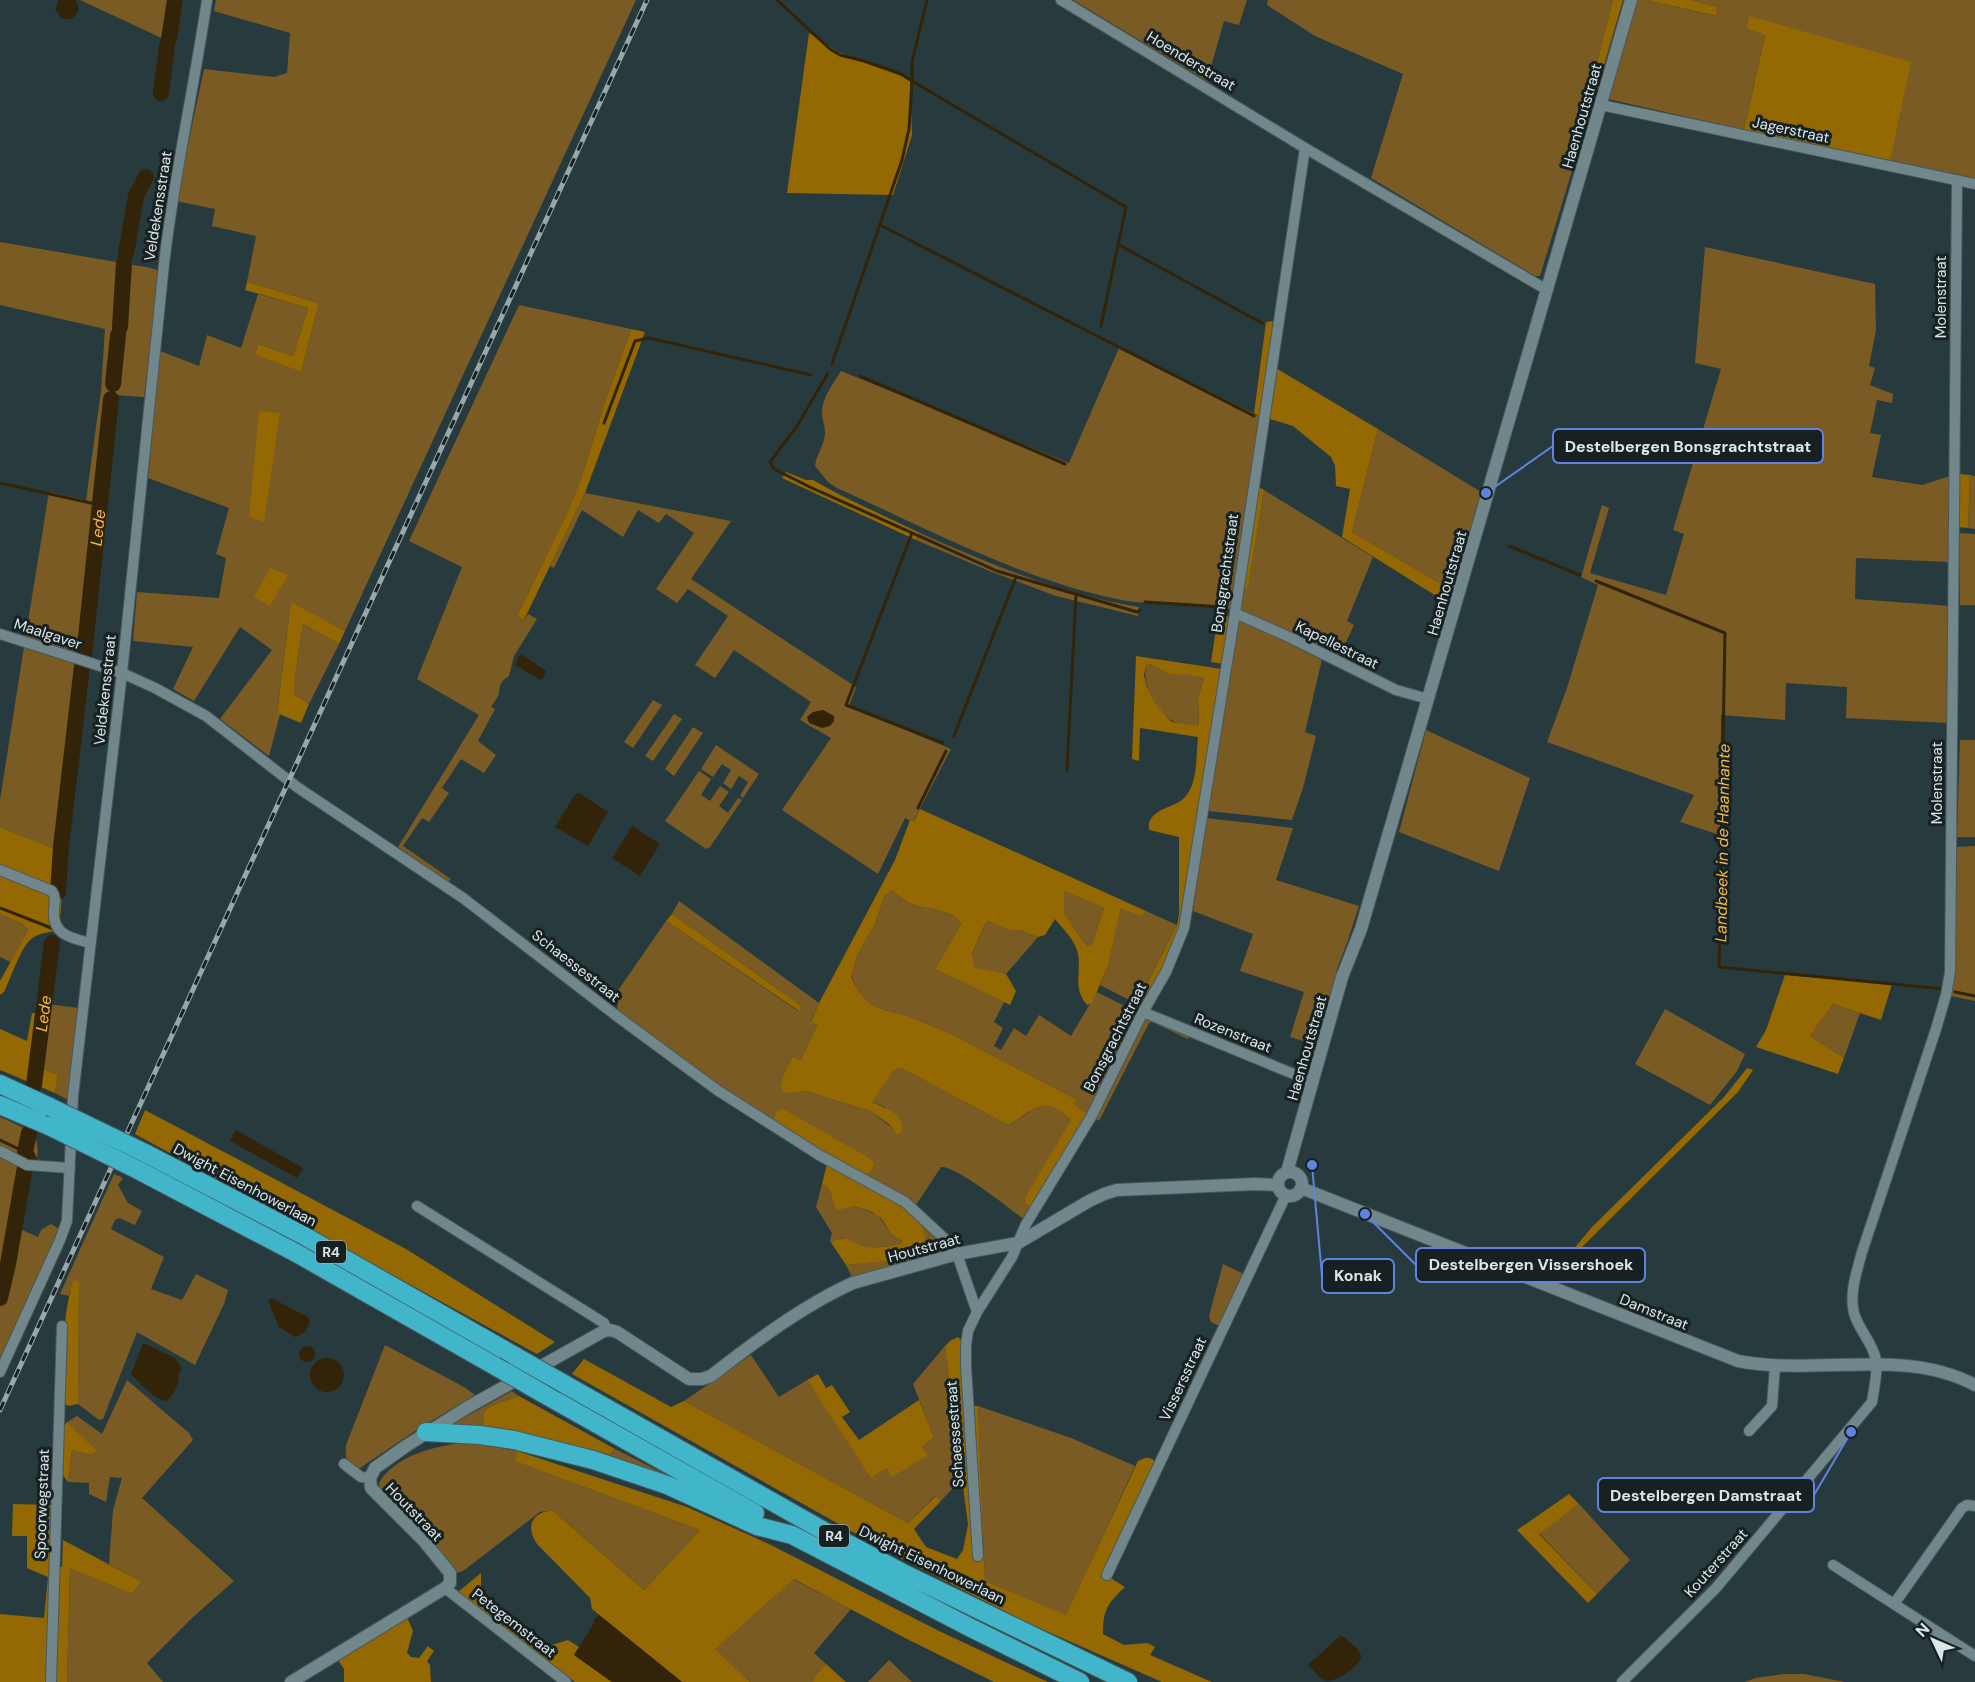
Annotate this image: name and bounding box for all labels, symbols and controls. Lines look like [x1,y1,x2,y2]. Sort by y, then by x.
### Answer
street label: Hoenderstraat [1143,27,1239,95]
street label: Haenhoutstraat [1557,61,1607,171]
street label: Jagerstraat [1751,112,1832,148]
street label: Veldekensstraat [139,149,177,262]
street label: Molenstraat [1931,256,1951,338]
callout: Destelbergen Bonsgrachtstraat [1553,429,1823,463]
text: Destelbergen Bonsgrachtstraat [1565,436,1811,457]
water label: Lede [86,509,110,547]
street label: Bonsgrachtstraat [1207,512,1243,634]
street label: Haenhoutstraat [1422,528,1472,638]
street label: Maalgaver [12,614,85,654]
street label: Kapellestraat [1292,616,1382,674]
street label: Veldekensstraat [89,634,121,746]
street label: Molenstraat [1927,742,1947,824]
water label: Landbeek in de Haanhante [1710,744,1735,942]
street label: Schaessestraat [528,925,624,1007]
street label: Bonsgrachtstraat [1079,979,1151,1095]
street label: Haenhoutstraat [1282,993,1332,1103]
water label: Lede [31,994,56,1033]
street label: Rozenstraat [1191,1008,1275,1058]
street label: Dwight Eisenhowerlaan [170,1139,320,1231]
street label: Houtstraat [886,1229,963,1267]
road number: R4 [316,1241,346,1263]
callout: Destelbergen Vissershoek [1416,1248,1645,1282]
text: Destelbergen Vissershoek [1429,1254,1634,1275]
callout: Konak [1322,1259,1394,1293]
text: Konak [1334,1265,1383,1286]
street label: Damstraat [1617,1289,1691,1335]
street label: Vissersstraat [1155,1333,1211,1424]
street label: Schaessestraat [941,1380,969,1488]
street label: Spoorwegstraat [30,1449,54,1559]
street label: Houtstraat [381,1478,447,1546]
callout: Destelbergen Damstraat [1598,1478,1814,1512]
text: Destelbergen Damstraat [1610,1485,1802,1506]
street label: Dwight Eisenhowerlaan [856,1521,1008,1609]
street label: Kouterstraat [1680,1524,1752,1602]
road number: R4 [819,1525,849,1547]
street label: Petegemstraat [468,1584,560,1662]
north arrow [1903,1610,1963,1670]
text: N [1911,1618,1934,1641]

